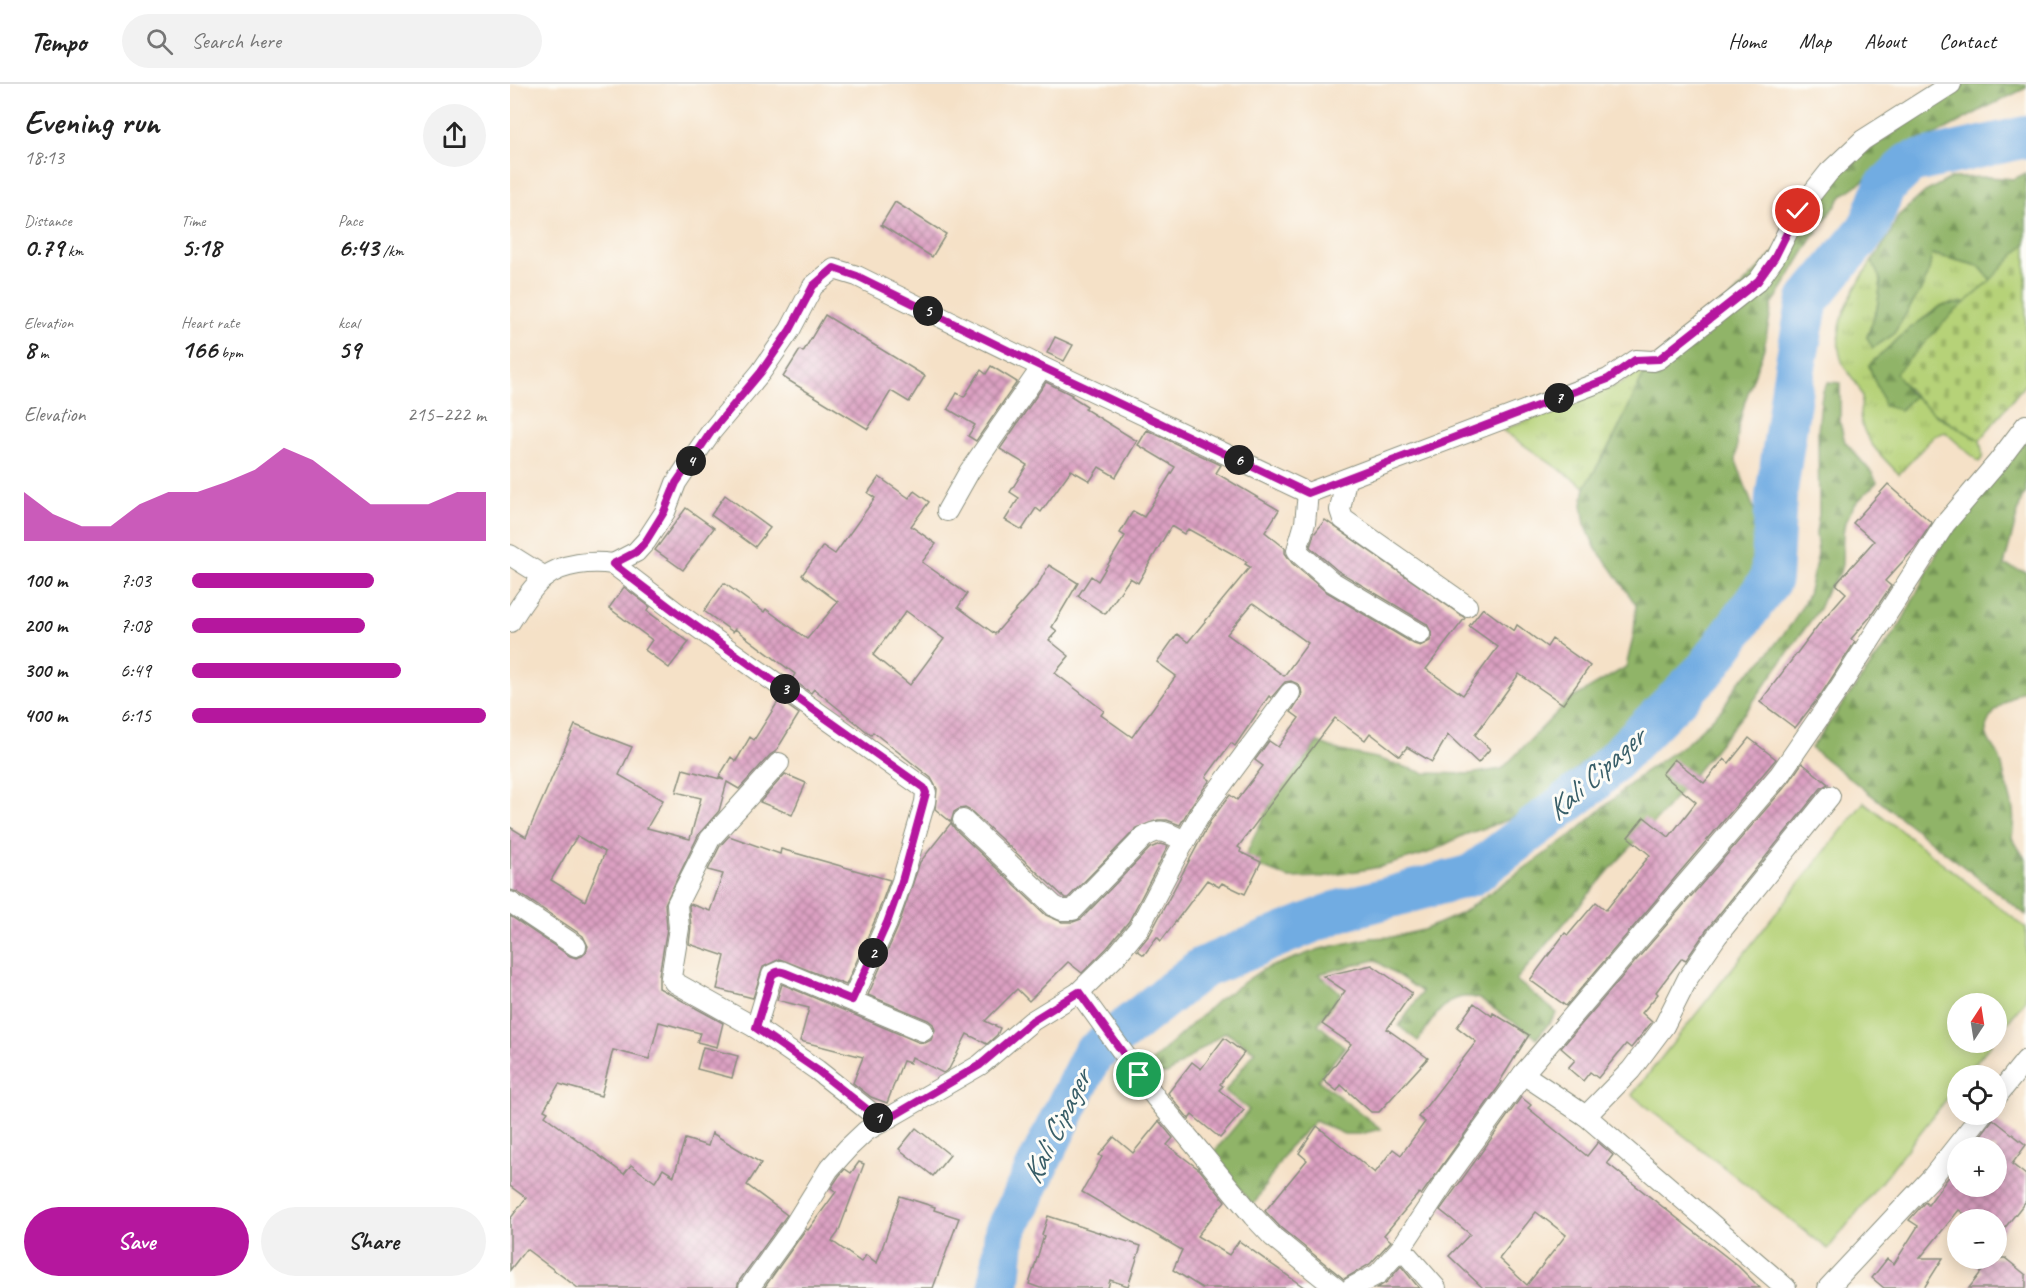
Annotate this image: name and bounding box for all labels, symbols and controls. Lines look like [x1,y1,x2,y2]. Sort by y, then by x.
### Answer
search box [122,14,542,68]
text: Tempo [30,24,86,59]
icon: search [143,25,176,58]
text: Search here [191,27,281,55]
text: Home [1728,28,1766,54]
text: Map [1799,28,1831,54]
text: About [1864,28,1906,54]
text: Contact [1939,28,1996,54]
text: Evening run [24,101,159,143]
button: share [423,104,486,167]
text: 18:13 [24,145,64,170]
pin [1772,185,1823,236]
icon: check [1781,194,1814,227]
text: Distance [24,211,72,231]
text: Time [181,211,205,231]
text: Pace [338,211,363,231]
text: 0.79 [24,231,64,264]
text: 5:18 [181,231,221,264]
text: 6:43 [338,231,379,264]
text: km [64,241,83,261]
text: /km [379,241,404,261]
pin: 5 [913,296,943,326]
text: 5 [925,301,931,321]
text: Elevation [24,313,73,333]
text: Heart rate [181,313,239,333]
text: kcal [338,313,359,333]
text: 8 [24,333,36,366]
text: 166 [181,333,217,366]
text: 59 [338,333,361,366]
text: m [36,343,49,363]
text: bpm [217,343,243,363]
pin: 7 [1544,383,1574,413]
text: 7 [1555,388,1563,408]
text: Elevation [24,402,86,427]
text: 215–222 m [407,402,486,427]
pin: 6 [1224,445,1254,475]
pin: 4 [676,446,706,476]
text: 6 [1235,450,1243,470]
text: 4 [687,451,695,471]
text: 100 m [24,568,67,593]
text: 7:03 [120,568,151,593]
text: 200 m [24,613,67,638]
text: 7:08 [120,613,151,638]
text: 300 m [24,658,67,683]
text: 6:49 [120,658,151,683]
pin: 3 [770,674,800,704]
text: 3 [781,679,789,699]
text: 400 m [24,703,67,728]
text: 6:15 [120,703,151,728]
water label: Kali Cipager [1538,716,1656,828]
pin: 2 [858,938,888,968]
text: 2 [869,943,877,963]
north arrow [1947,993,2007,1053]
map controls [1947,993,2007,1269]
pin [1113,1049,1164,1100]
icon: arrive [1122,1058,1155,1091]
water label: Kali Cipager [1013,1060,1102,1189]
button: locate [1947,1065,2007,1125]
pin: 1 [863,1103,893,1133]
text: 1 [874,1108,882,1128]
button: + [1947,1137,2007,1197]
button: Save [24,1207,249,1276]
button: Share [261,1207,486,1276]
button: − [1947,1209,2007,1269]

